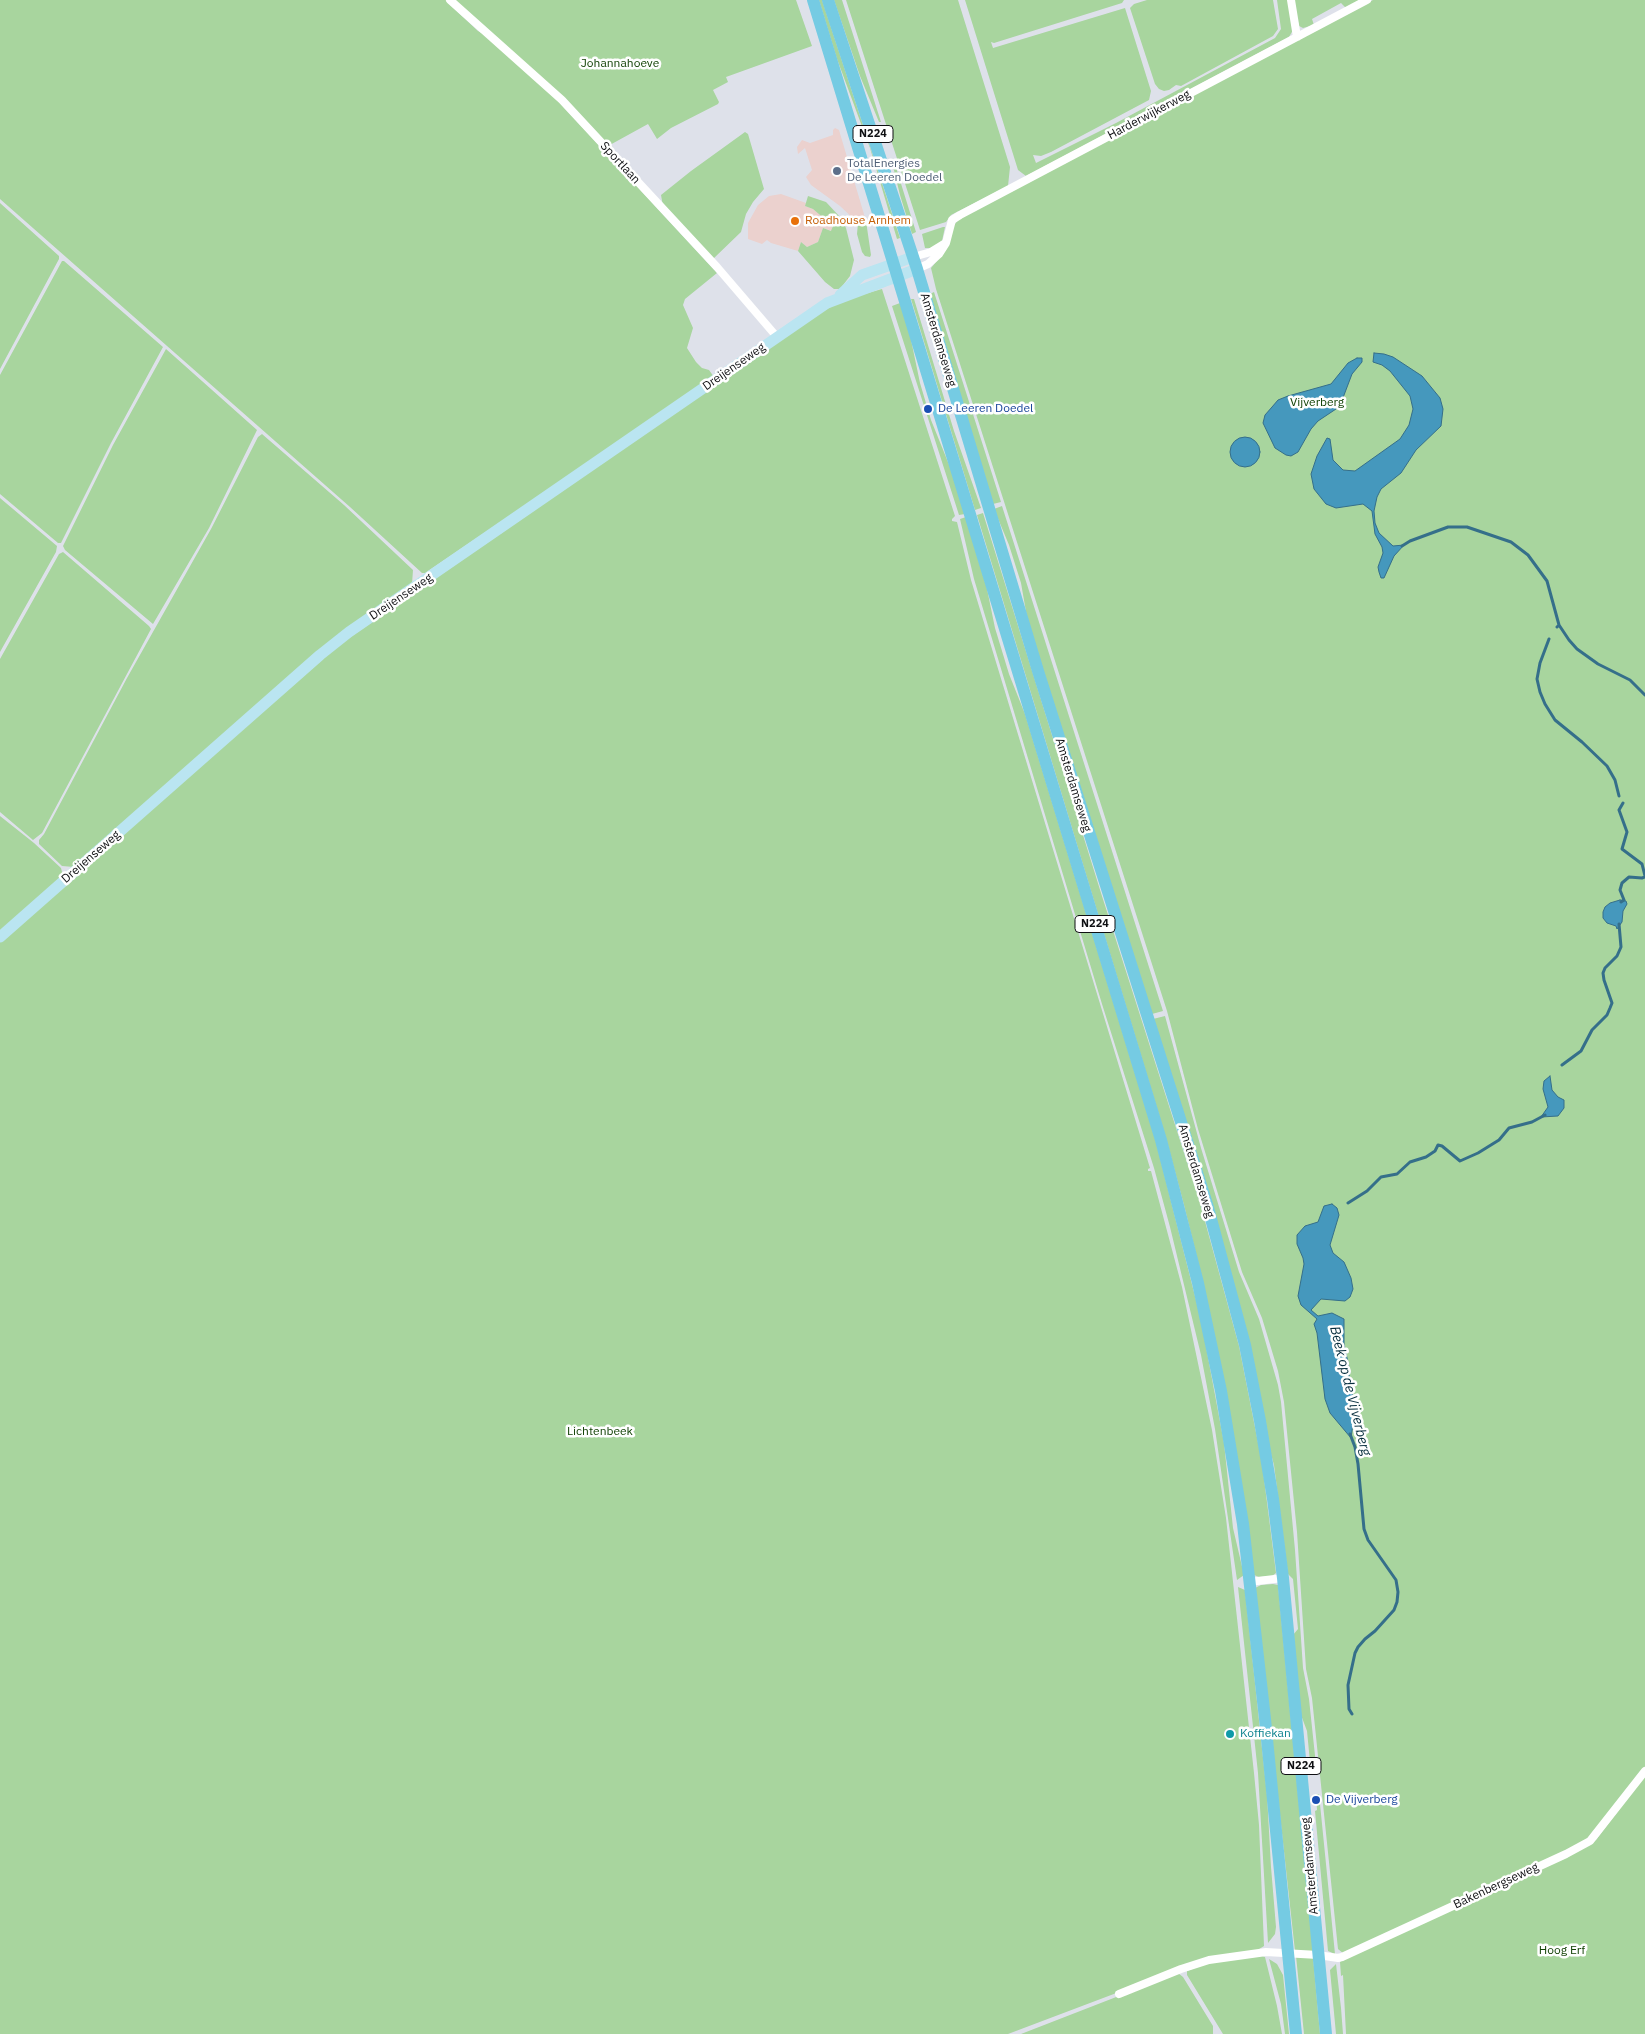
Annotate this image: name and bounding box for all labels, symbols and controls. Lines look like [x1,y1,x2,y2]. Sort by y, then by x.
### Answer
park label: Johannahoeve [581,57,659,71]
street label: Harderwijkerweg [1105,87,1193,143]
road number: N224 [853,126,893,142]
street label: Sportlaan [597,139,643,187]
place label: TotalEnergies De Leeren Doedel [847,157,942,185]
marker: TotalEnergies De Leeren Doedel [831,165,843,177]
place label: Roadhouse Arnhem [805,214,911,228]
marker: Roadhouse Arnhem [789,215,801,227]
street label: Amsterdamseweg [917,291,959,389]
street label: Dreijenseweg [700,340,768,394]
park label: Vijverberg [1290,396,1344,410]
place label: De Leeren Doedel [938,402,1033,416]
marker: De Leeren Doedel [922,403,934,415]
street label: Dreijenseweg [367,571,435,623]
street label: Amsterdamseweg [1052,736,1094,834]
street label: Dreijenseweg [59,828,123,886]
road number: N224 [1075,916,1115,932]
street label: Amsterdamseweg [1175,1122,1217,1220]
water label: Beek op de Vijverberg [1326,1325,1374,1457]
park label: Lichtenbeek [567,1425,633,1439]
place label: Koffiekan [1240,1727,1291,1741]
marker: Koffiekan [1224,1728,1236,1740]
road number: N224 [1281,1758,1321,1774]
place label: De Vijverberg [1326,1793,1398,1807]
marker: De Vijverberg [1310,1794,1322,1806]
street label: Amsterdamseweg [1299,1817,1321,1915]
street label: Bakenbergseweg [1451,1860,1541,1912]
park label: Hoog Erf [1539,1944,1585,1958]

